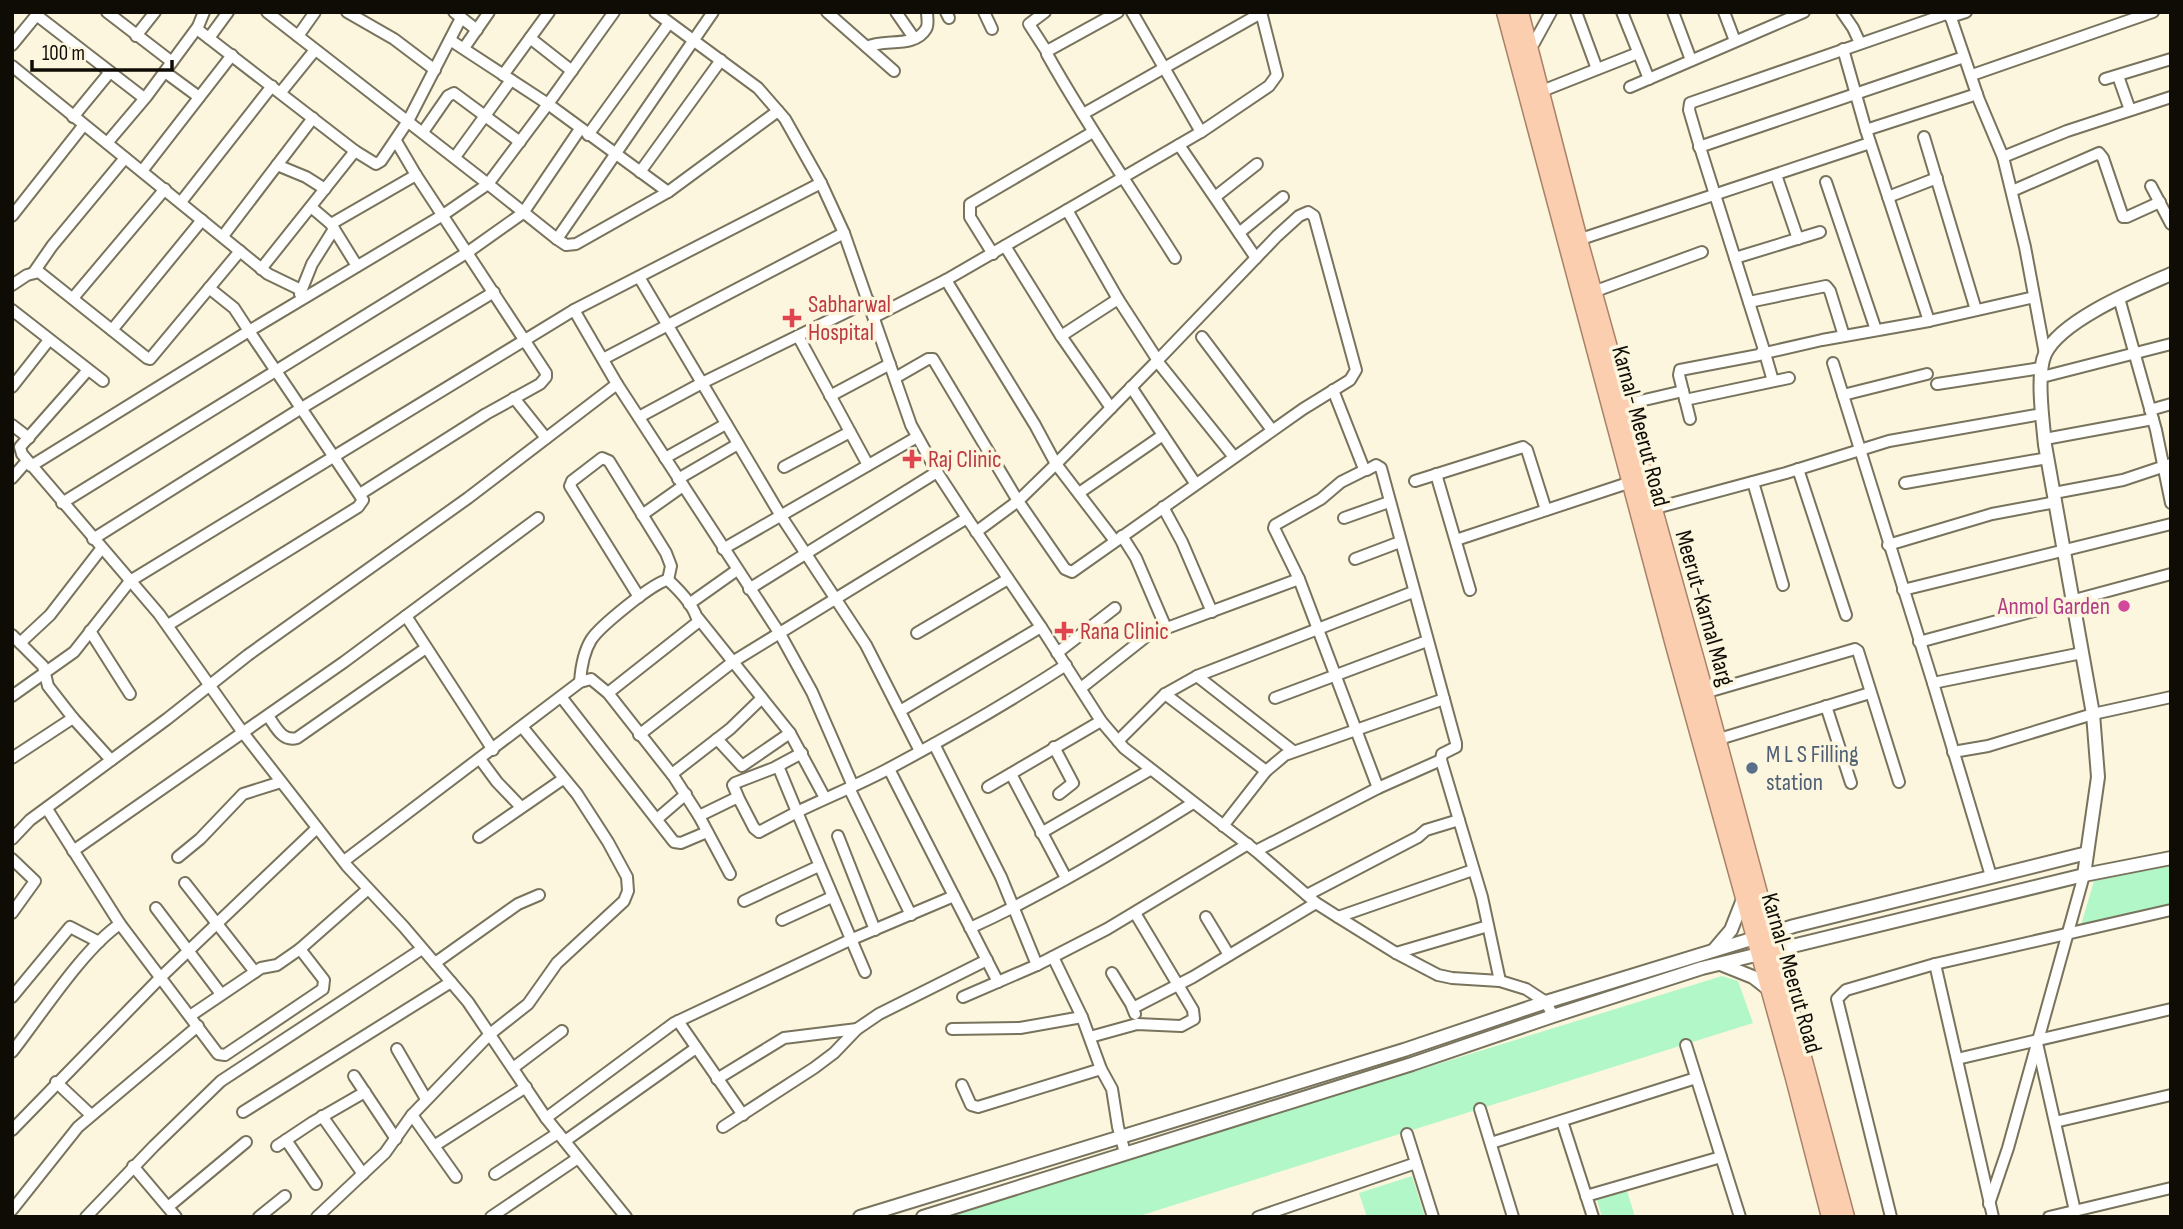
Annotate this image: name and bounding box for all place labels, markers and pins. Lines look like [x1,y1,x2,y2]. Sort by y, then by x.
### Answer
place label: Sabharwal Hospital [808,290,891,347]
marker: Sabharwal Hospital [782,308,802,328]
place label: Raj Clinic [928,445,1002,474]
marker: Raj Clinic [902,449,922,469]
place label: Anmol Garden [1997,592,2110,621]
marker: Anmol Garden [2116,598,2132,614]
place label: Rana Clinic [1080,617,1169,646]
marker: Rana Clinic [1054,621,1074,641]
place label: M L S Filling station [1766,740,1859,797]
marker: M L S Filling station [1744,760,1760,776]

